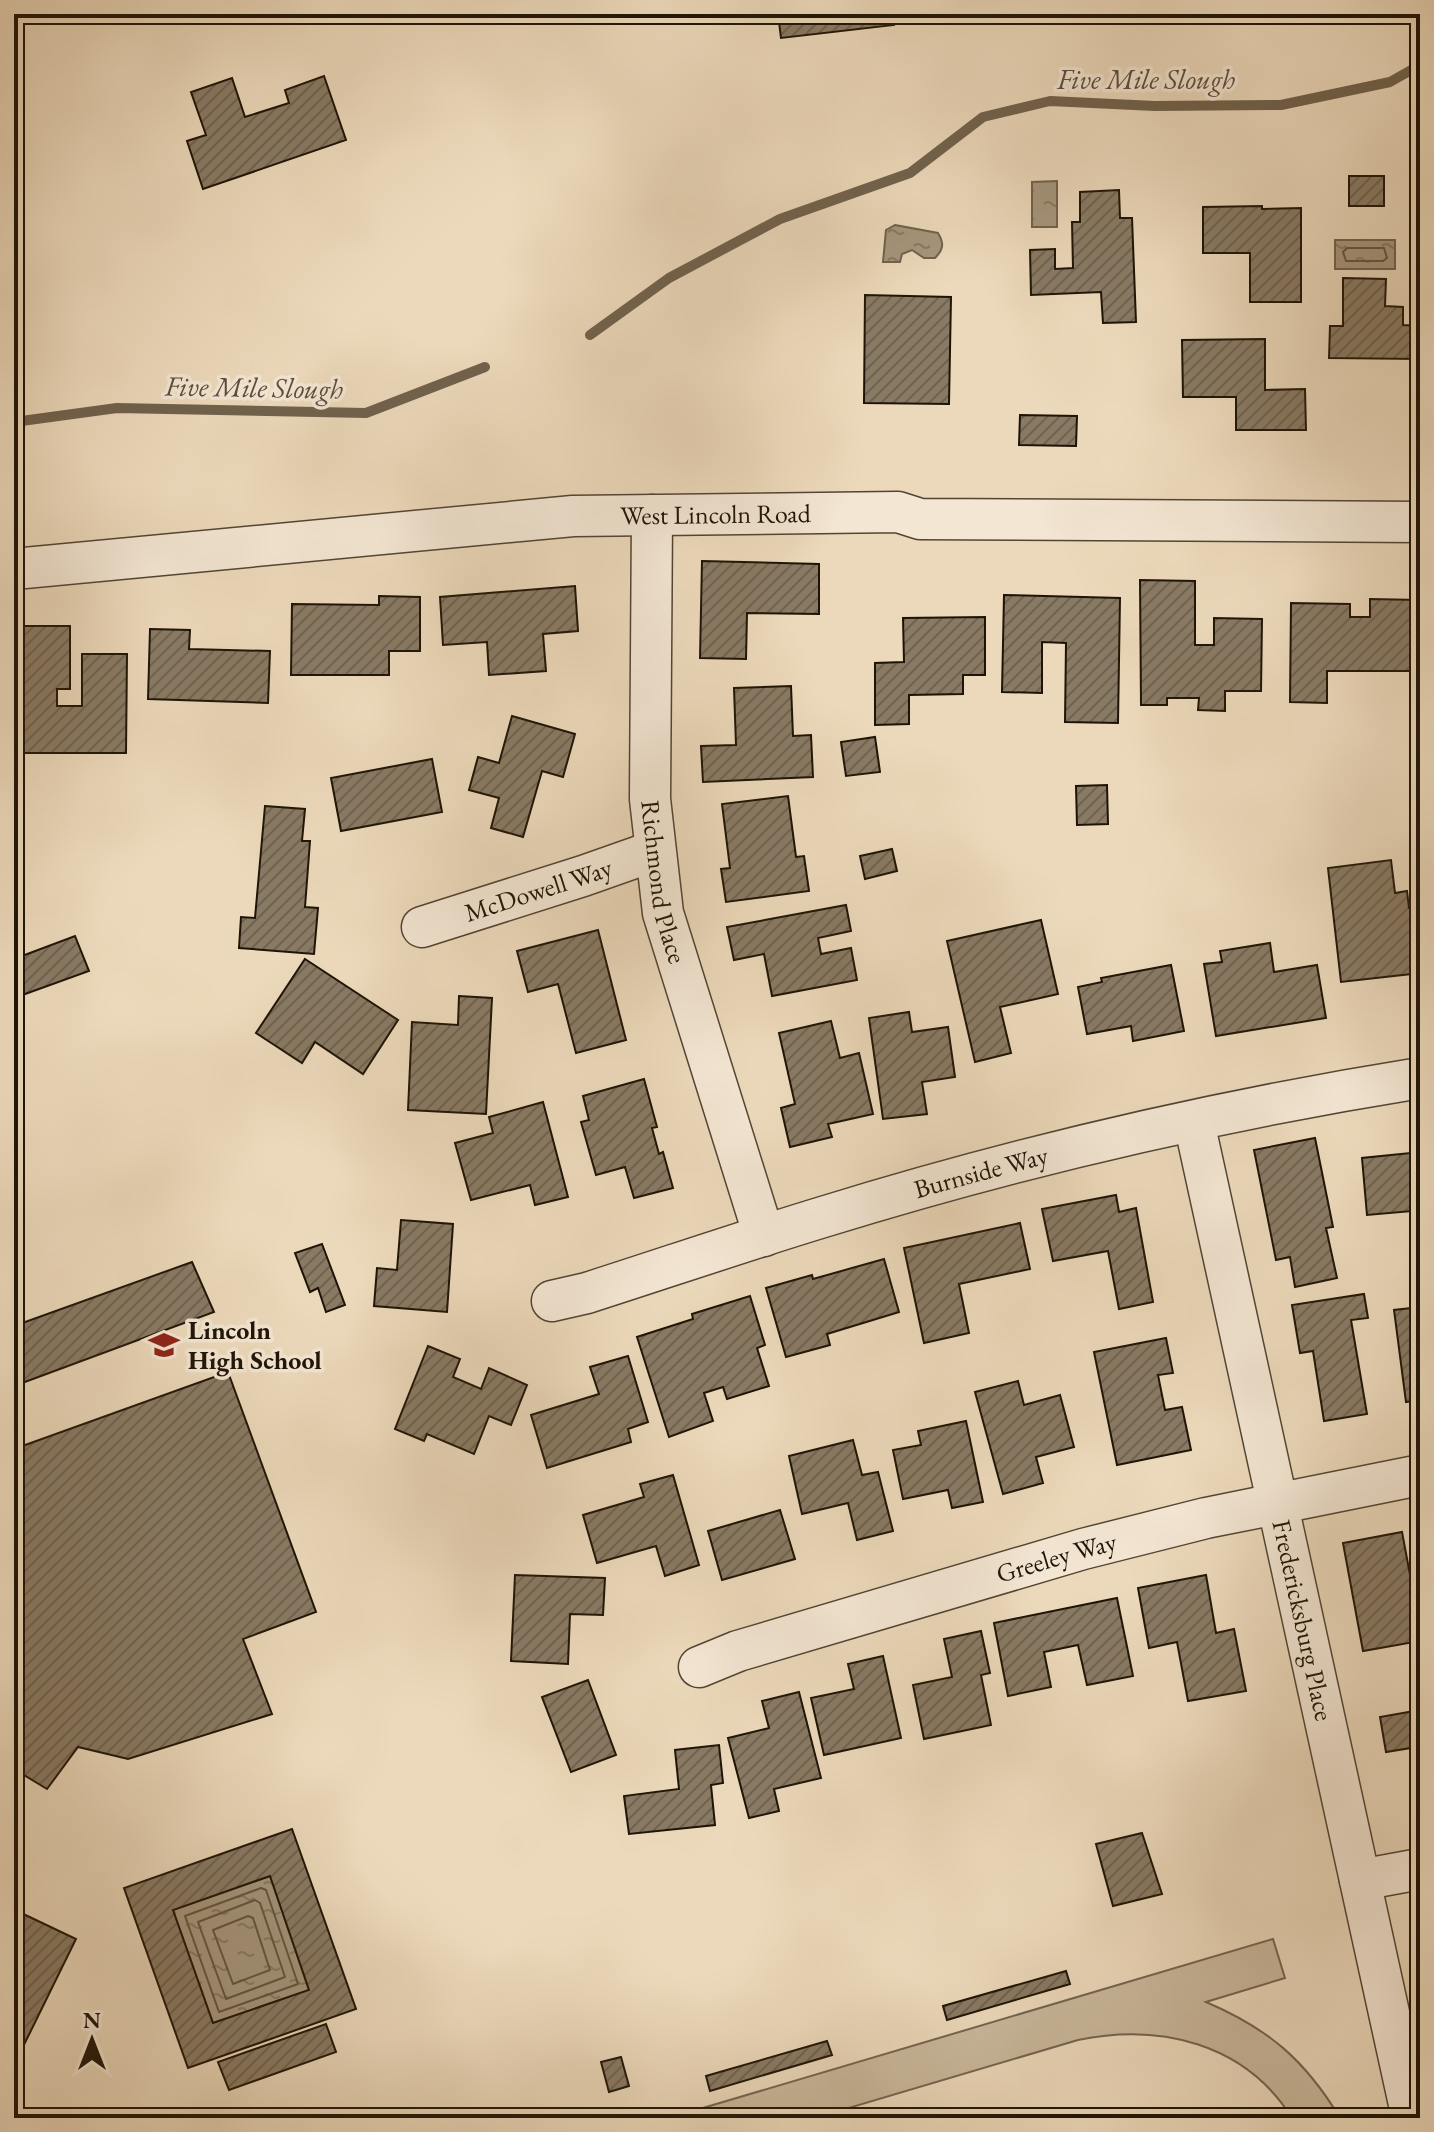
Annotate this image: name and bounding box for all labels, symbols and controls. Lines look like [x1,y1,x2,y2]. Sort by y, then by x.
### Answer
water label: Five Mile Slough [1056,61,1235,97]
water label: Five Mile Slough [164,367,344,407]
street label: West Lincoln Road [620,496,812,532]
street label: Richmond Place [633,798,695,968]
street label: McDowell Way [460,850,617,930]
street label: Burnside Way [910,1138,1052,1206]
place label: Lincoln High School [188,1313,322,1377]
school or university icon: Lincoln High School [147,1328,181,1362]
street label: Fredericksburg Place [1265,1516,1342,1724]
street label: Greeley Way [992,1524,1121,1591]
north arrow [52,2000,132,2080]
text: N [83,2006,101,2035]

